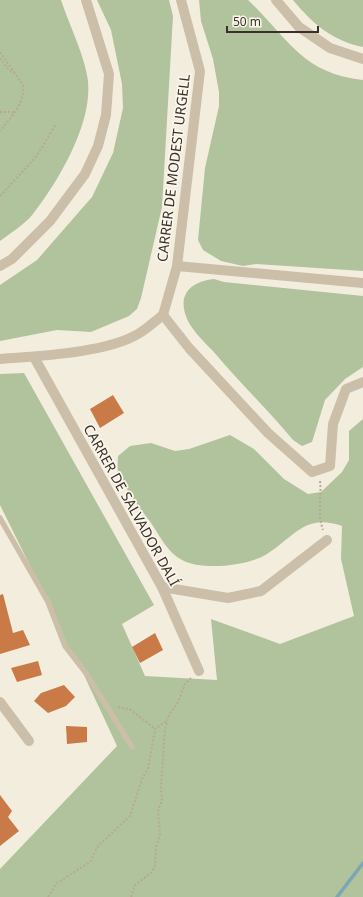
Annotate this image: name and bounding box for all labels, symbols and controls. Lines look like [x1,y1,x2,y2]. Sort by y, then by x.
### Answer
scale bar [227,8,318,34]
text: 50 m [233,13,261,30]
street label: CARRER DE MODEST URGELL [152,73,194,263]
street label: CARRER DE SALVADOR DALÍ [80,421,185,589]

